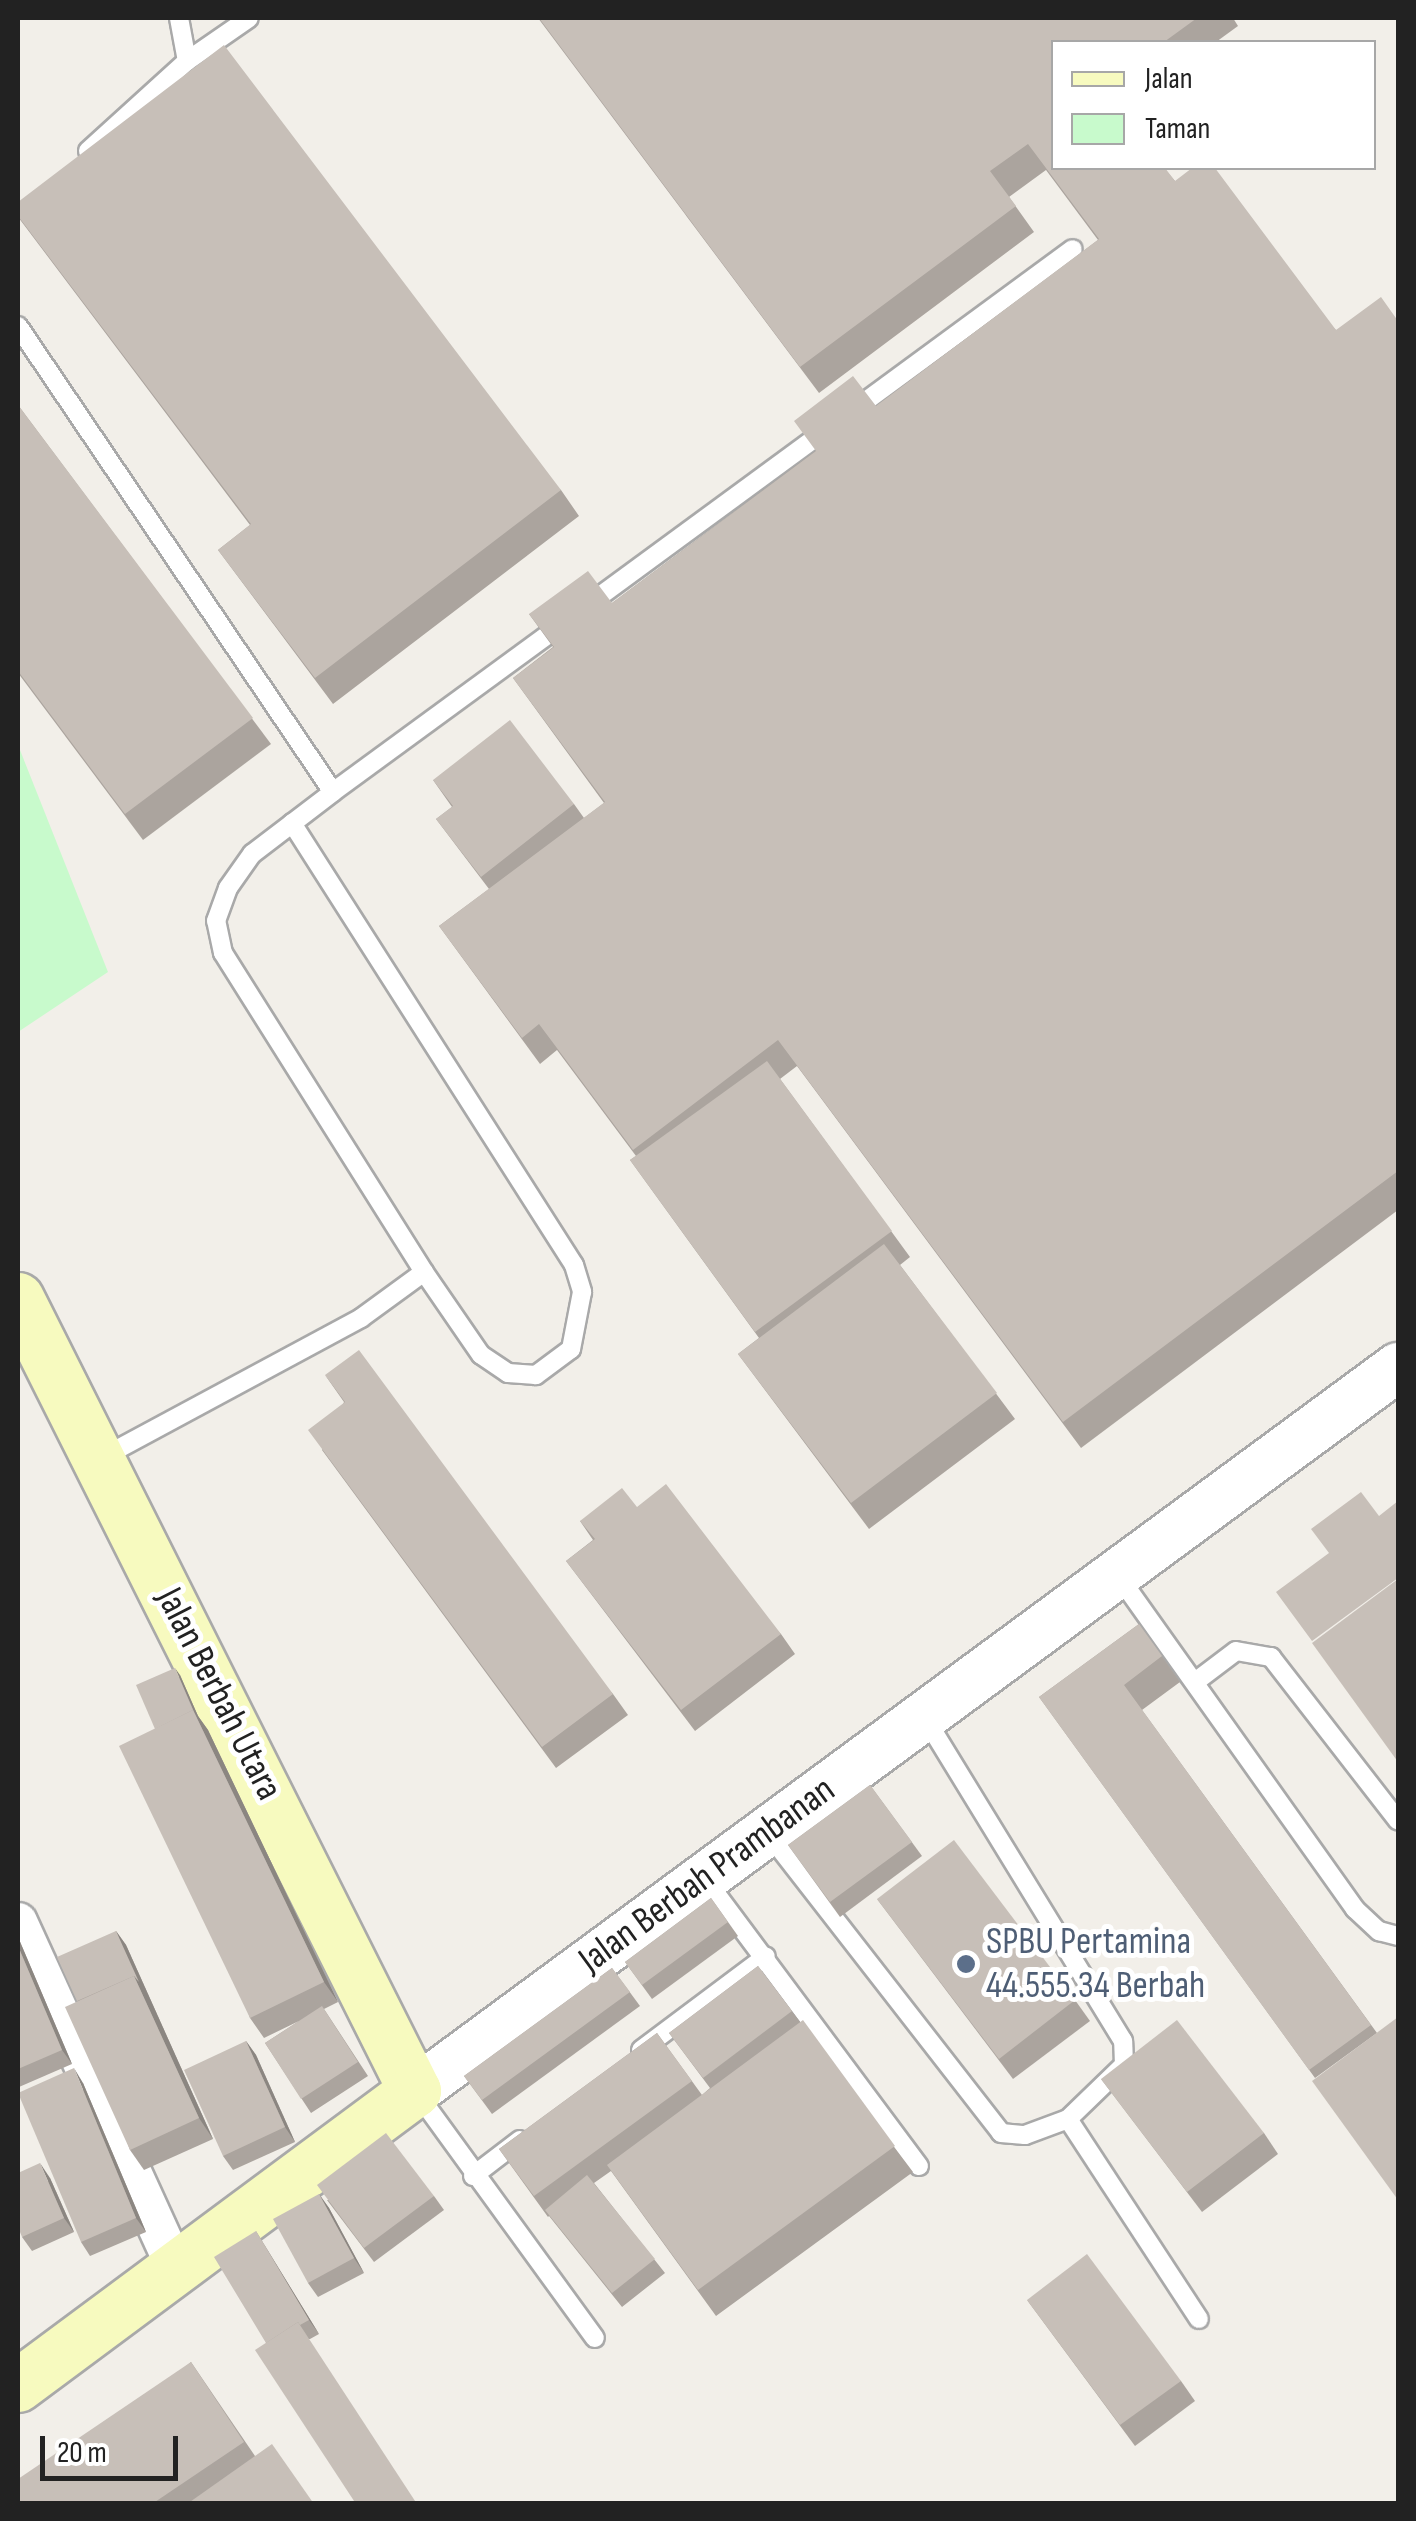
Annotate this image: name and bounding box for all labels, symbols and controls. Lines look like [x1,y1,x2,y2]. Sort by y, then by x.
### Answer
legend [1051,40,1376,170]
text: Jalan [1145,61,1193,97]
text: Taman [1145,111,1210,147]
street label: Jalan Berbah Utara [146,1580,292,1808]
street label: Jalan Berbah Prambanan [570,1767,844,1983]
place label: SPBU Pertamina 44.555.34 Berbah [986,1919,1205,2008]
marker: SPBU Pertamina 44.555.34 Berbah [955,1953,977,1975]
scale bar [45,2416,182,2478]
text: 20 m [57,2435,107,2471]

